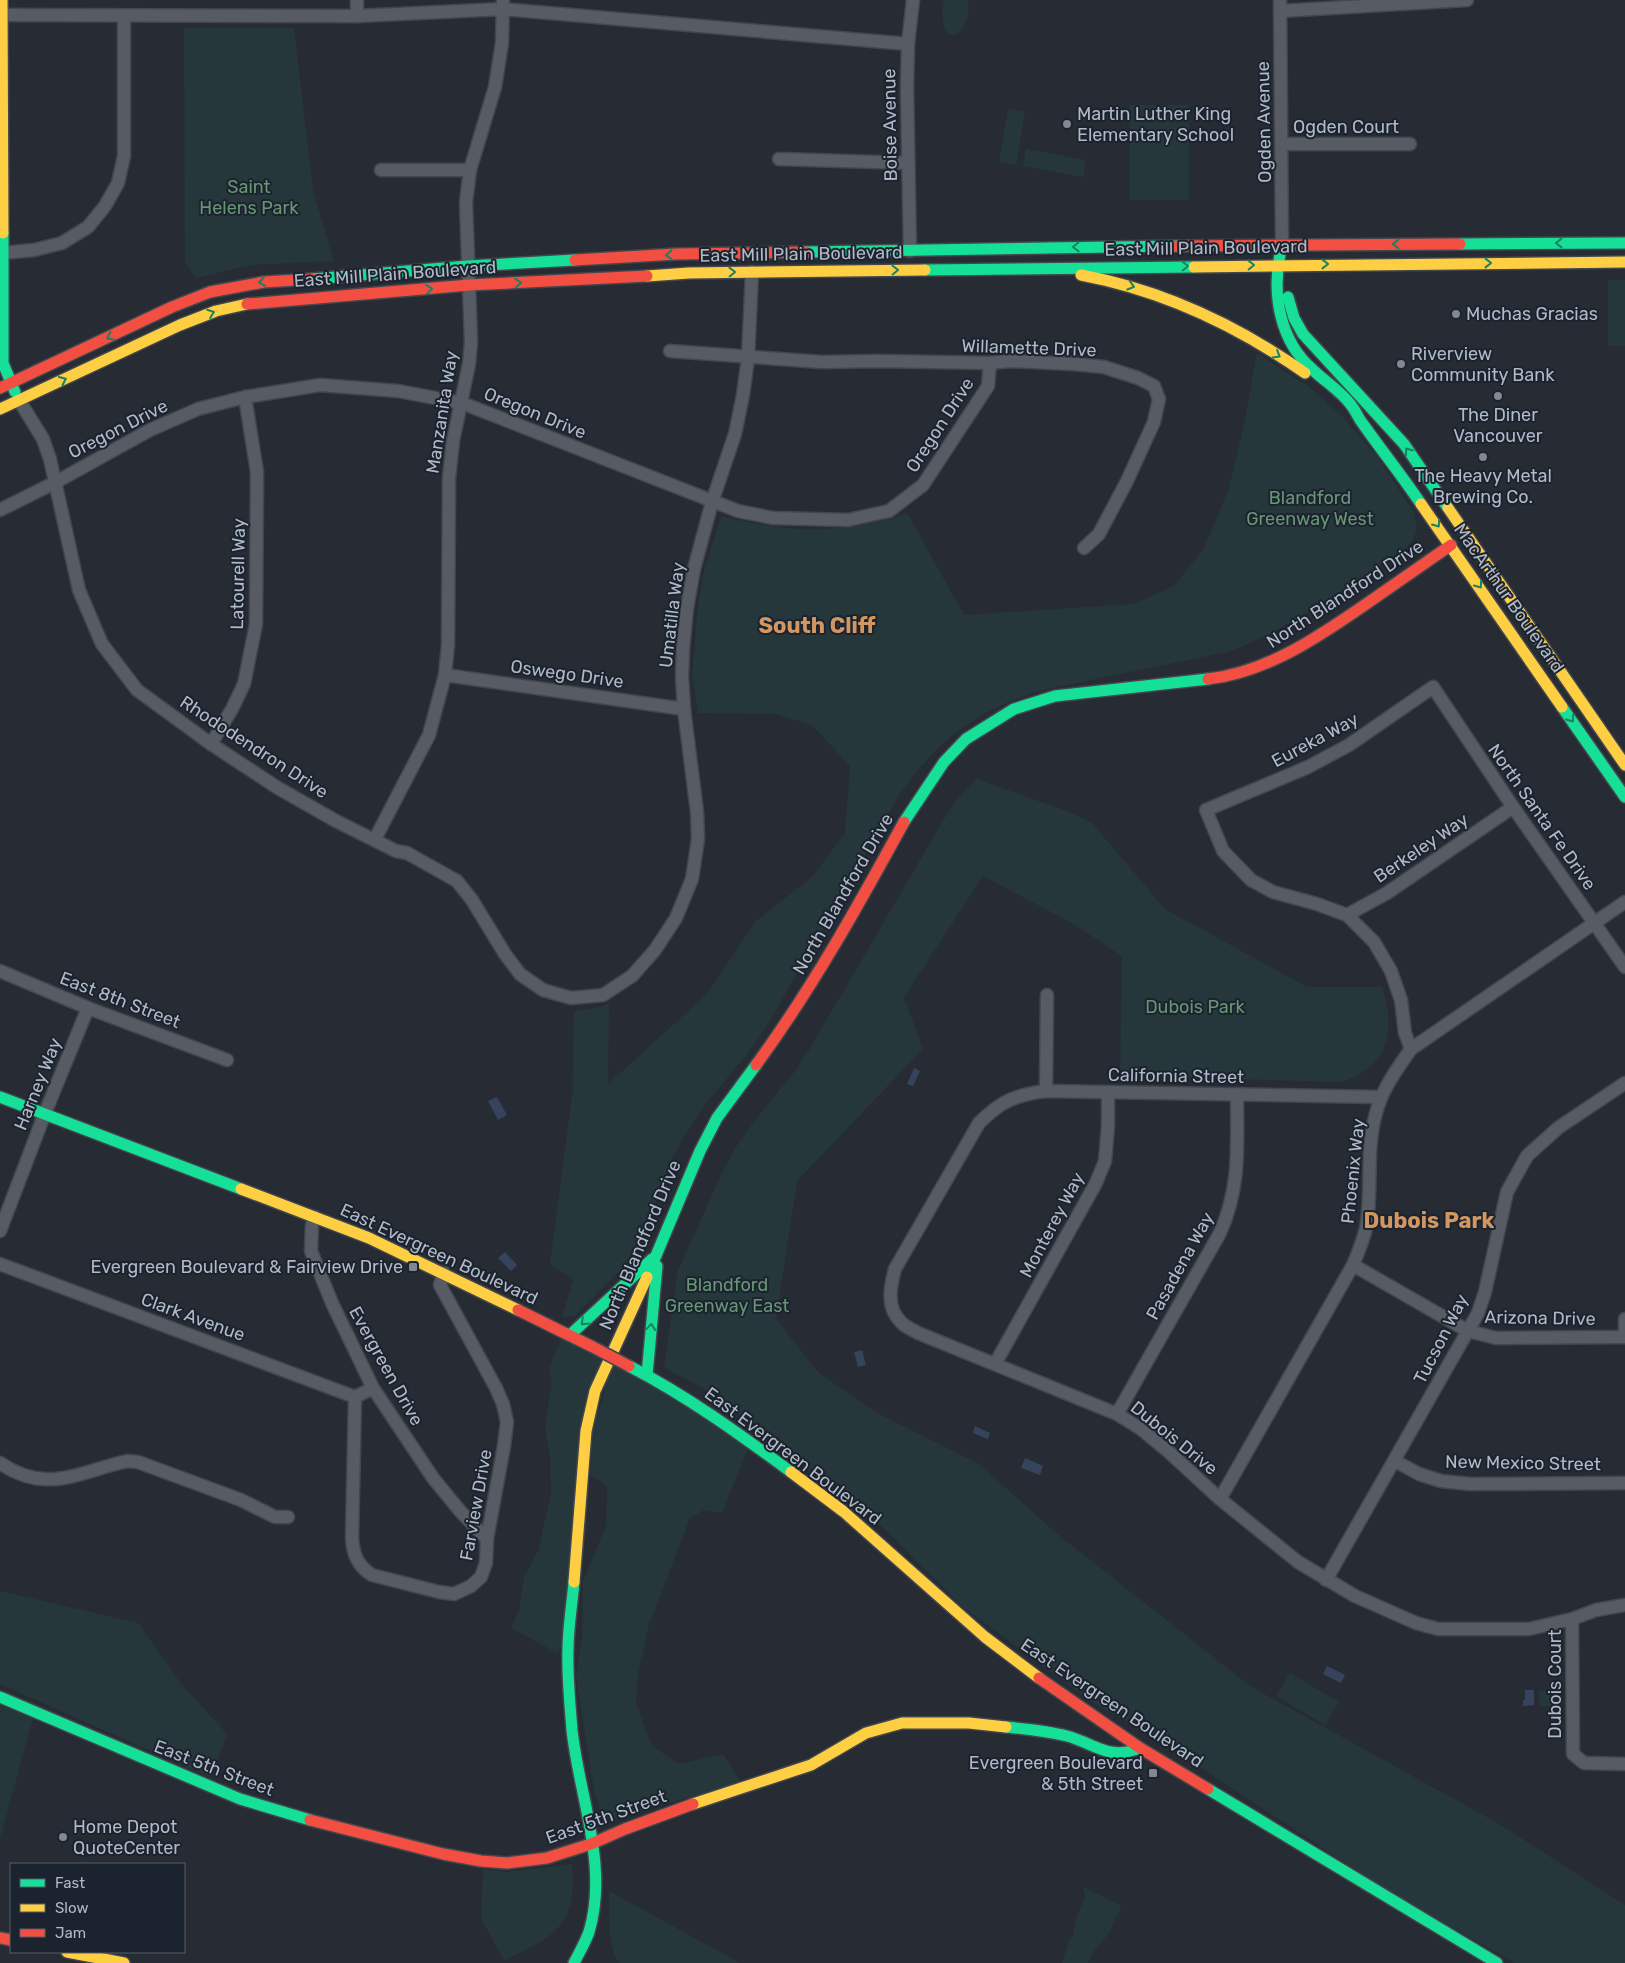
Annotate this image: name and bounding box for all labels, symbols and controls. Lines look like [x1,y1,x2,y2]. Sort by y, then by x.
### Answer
street label: Ogden Avenue [1252,61,1276,183]
street label: Boise Avenue [878,68,902,182]
place label: Martin Luther King Elementary School [1077,103,1234,146]
street label: Ogden Court [1293,116,1399,138]
marker: Martin Luther King Elementary School [1061,118,1073,130]
park label: Saint Helens Park [199,176,299,219]
street label: East Mill Plain Boulevard [1104,235,1308,261]
one-way arrow [1555,238,1562,248]
one-way arrow [1392,239,1400,249]
street label: East Mill Plain Boulevard [699,241,903,267]
one-way arrow [1072,242,1080,252]
one-way arrow [665,249,673,260]
street label: East Mill Plain Boulevard [293,256,497,292]
one-way arrow [1484,258,1492,268]
one-way arrow [1322,259,1330,269]
one-way arrow [1248,260,1255,270]
one-way arrow [1182,261,1189,271]
one-way arrow [891,265,899,275]
one-way arrow [728,267,736,277]
one-way arrow [258,276,266,287]
one-way arrow [514,278,522,288]
one-way arrow [1126,281,1134,291]
one-way arrow [426,284,434,295]
place label: Muchas Gracias [1466,303,1598,325]
marker: Muchas Gracias [1450,308,1462,320]
one-way arrow [206,309,215,319]
one-way arrow [106,330,115,341]
street label: Willamette Drive [961,335,1097,361]
place label: Riverview Community Bank [1411,343,1555,386]
street label: Manzanita Way [421,349,463,475]
one-way arrow [1272,349,1281,359]
marker: Riverview Community Bank [1395,358,1407,370]
street label: Oregon Drive [901,373,979,477]
one-way arrow [58,376,67,386]
street label: Oregon Drive [481,382,589,444]
marker: The Diner Vancouver [1492,390,1504,402]
street label: Oregon Drive [65,395,171,463]
place label: The Diner Vancouver [1453,404,1543,447]
one-way arrow [1406,448,1414,457]
marker: The Heavy Metal Brewing Co. [1477,451,1489,463]
place label: The Heavy Metal Brewing Co. [1414,465,1552,508]
park label: Blandford Greenway West [1246,487,1374,530]
street label: Latourell Way [226,518,250,630]
one-way arrow [1431,518,1440,528]
street label: MacArthur Boulevard [1449,519,1569,677]
street label: North Blandford Drive [1263,535,1427,653]
street label: Umatilla Way [655,561,689,669]
one-way arrow [1473,580,1482,589]
district label: South Cliff [758,612,876,639]
street label: Oswego Drive [509,655,625,693]
street label: Rhododendron Drive [176,691,332,803]
street label: Eureka Way [1268,708,1362,772]
one-way arrow [1565,713,1574,723]
street label: North Santa Fe Drive [1483,740,1601,894]
street label: Berkeley Way [1370,808,1472,888]
street label: North Blandford Drive [788,810,898,978]
street label: East 8th Street [57,967,183,1033]
park label: Dubois Park [1145,996,1246,1018]
street label: Harney Way [10,1035,66,1133]
street label: California Street [1108,1064,1244,1088]
street label: Phoenix Way [1337,1117,1369,1225]
street label: North Blandford Drive [594,1157,686,1333]
street label: Monterey Way [1015,1168,1089,1281]
street label: East Evergreen Boulevard [337,1198,541,1310]
district label: Dubois Park [1364,1207,1495,1234]
street label: Pasadena Way [1141,1208,1219,1324]
place label: Evergreen Boulevard & Fairview Drive [91,1256,403,1278]
marker: Evergreen Boulevard & Fairview Drive [407,1261,419,1273]
park label: Blandford Greenway East [665,1274,789,1317]
street label: Clark Avenue [138,1288,248,1346]
street label: Tucson Way [1409,1290,1473,1388]
street label: Evergreen Drive [344,1302,428,1430]
street label: Arizona Drive [1484,1306,1596,1330]
one-way arrow [581,1316,590,1325]
one-way arrow [646,1323,657,1331]
street label: East Evergreen Boulevard [700,1382,886,1530]
street label: Dubois Drive [1126,1396,1222,1480]
street label: Farview Drive [455,1448,497,1562]
street label: New Mexico Street [1445,1451,1601,1475]
street label: Dubois Court [1544,1629,1566,1739]
street label: East Evergreen Boulevard [1016,1634,1208,1772]
street label: East 5th Street [151,1735,277,1801]
place label: Evergreen Boulevard & 5th Street [969,1752,1143,1795]
marker: Evergreen Boulevard & 5th Street [1147,1767,1159,1779]
street label: East 5th Street [543,1785,669,1849]
place label: Home Depot QuoteCenter [73,1816,180,1859]
marker: Home Depot QuoteCenter [57,1831,69,1843]
legend [10,1863,185,1953]
text: Fast [55,1874,85,1892]
text: Slow [55,1899,88,1917]
text: Jam [55,1924,86,1942]

